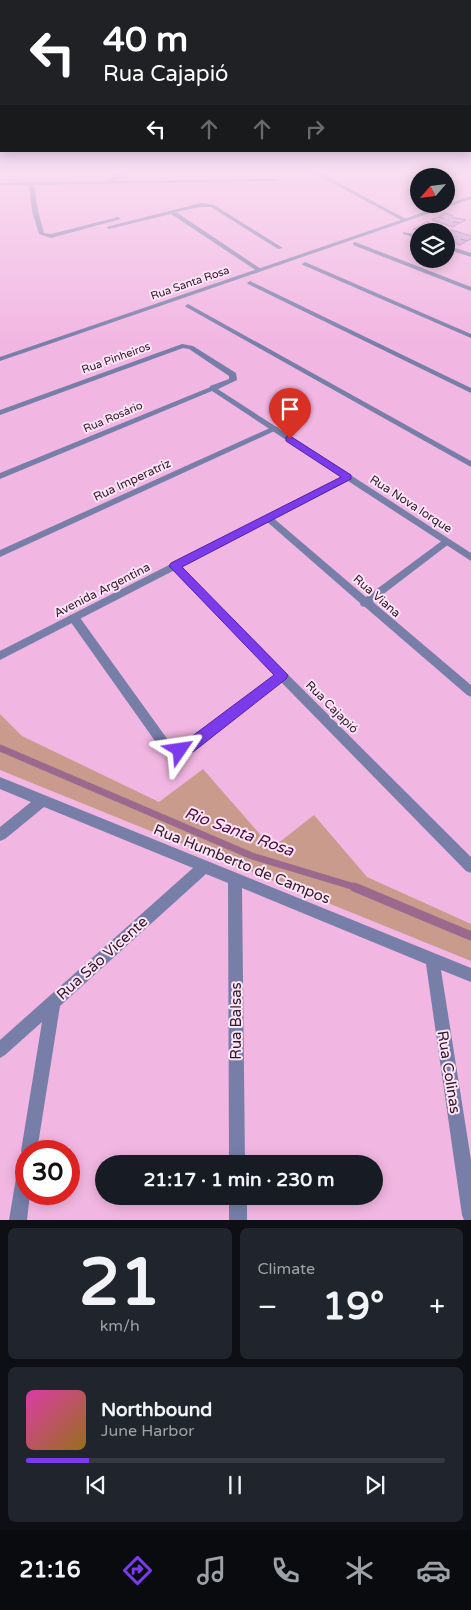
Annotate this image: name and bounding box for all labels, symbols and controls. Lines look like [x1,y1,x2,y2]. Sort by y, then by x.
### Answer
text: 40 m [103,19,188,61]
icon: left [20,20,85,85]
text: Rua Cajapió [103,61,229,87]
icon: left [142,115,170,143]
icon: ahead [195,115,223,143]
icon: ahead [248,115,276,143]
icon: right [301,115,329,143]
north arrow [410,168,455,212]
map controls [410,168,455,268]
button: layers [410,223,455,268]
street label: Rua Santa Rosa [149,263,231,303]
street label: Rua Pinheiros [80,340,152,376]
pin [269,388,311,439]
icon: arrive [276,395,304,423]
street label: Rua Rosário [81,399,145,435]
street label: Rua Imperatriz [91,456,173,504]
street label: Rua Nova Iorque [367,472,455,536]
street label: Avenida Argentina [52,560,152,620]
street label: Rua Viana [351,572,403,620]
street label: Rua Cajapió [303,678,361,736]
position arrow [153,723,205,775]
water label: Rio Santa Rosa [182,803,297,861]
street label: Rua Humberto de Campos [151,820,333,908]
street label: Rua São Vicente [53,912,151,1004]
street label: Rua Balsas [227,982,245,1060]
street label: Rua Colinas [434,1029,464,1115]
speed limit sign: 30 [15,1140,80,1205]
text: 21:17 · 1 min · 230 m [143,1169,335,1191]
text: 21 [79,1244,161,1323]
text: Climate [258,1259,315,1279]
text: 19° [322,1284,384,1330]
text: − [258,1290,277,1324]
text: + [429,1290,445,1324]
text: km/h [100,1316,140,1336]
text: Northbound [101,1399,212,1421]
text: June Harbor [101,1421,194,1441]
icon: previous [82,1471,110,1499]
icon: pause [221,1471,249,1499]
icon: next [361,1471,389,1499]
icon: directions [120,1553,155,1588]
icon: music [194,1553,229,1588]
icon: phone [268,1553,303,1588]
icon: climate [342,1553,377,1588]
icon: car [416,1553,451,1588]
text: 21:16 [20,1557,81,1583]

